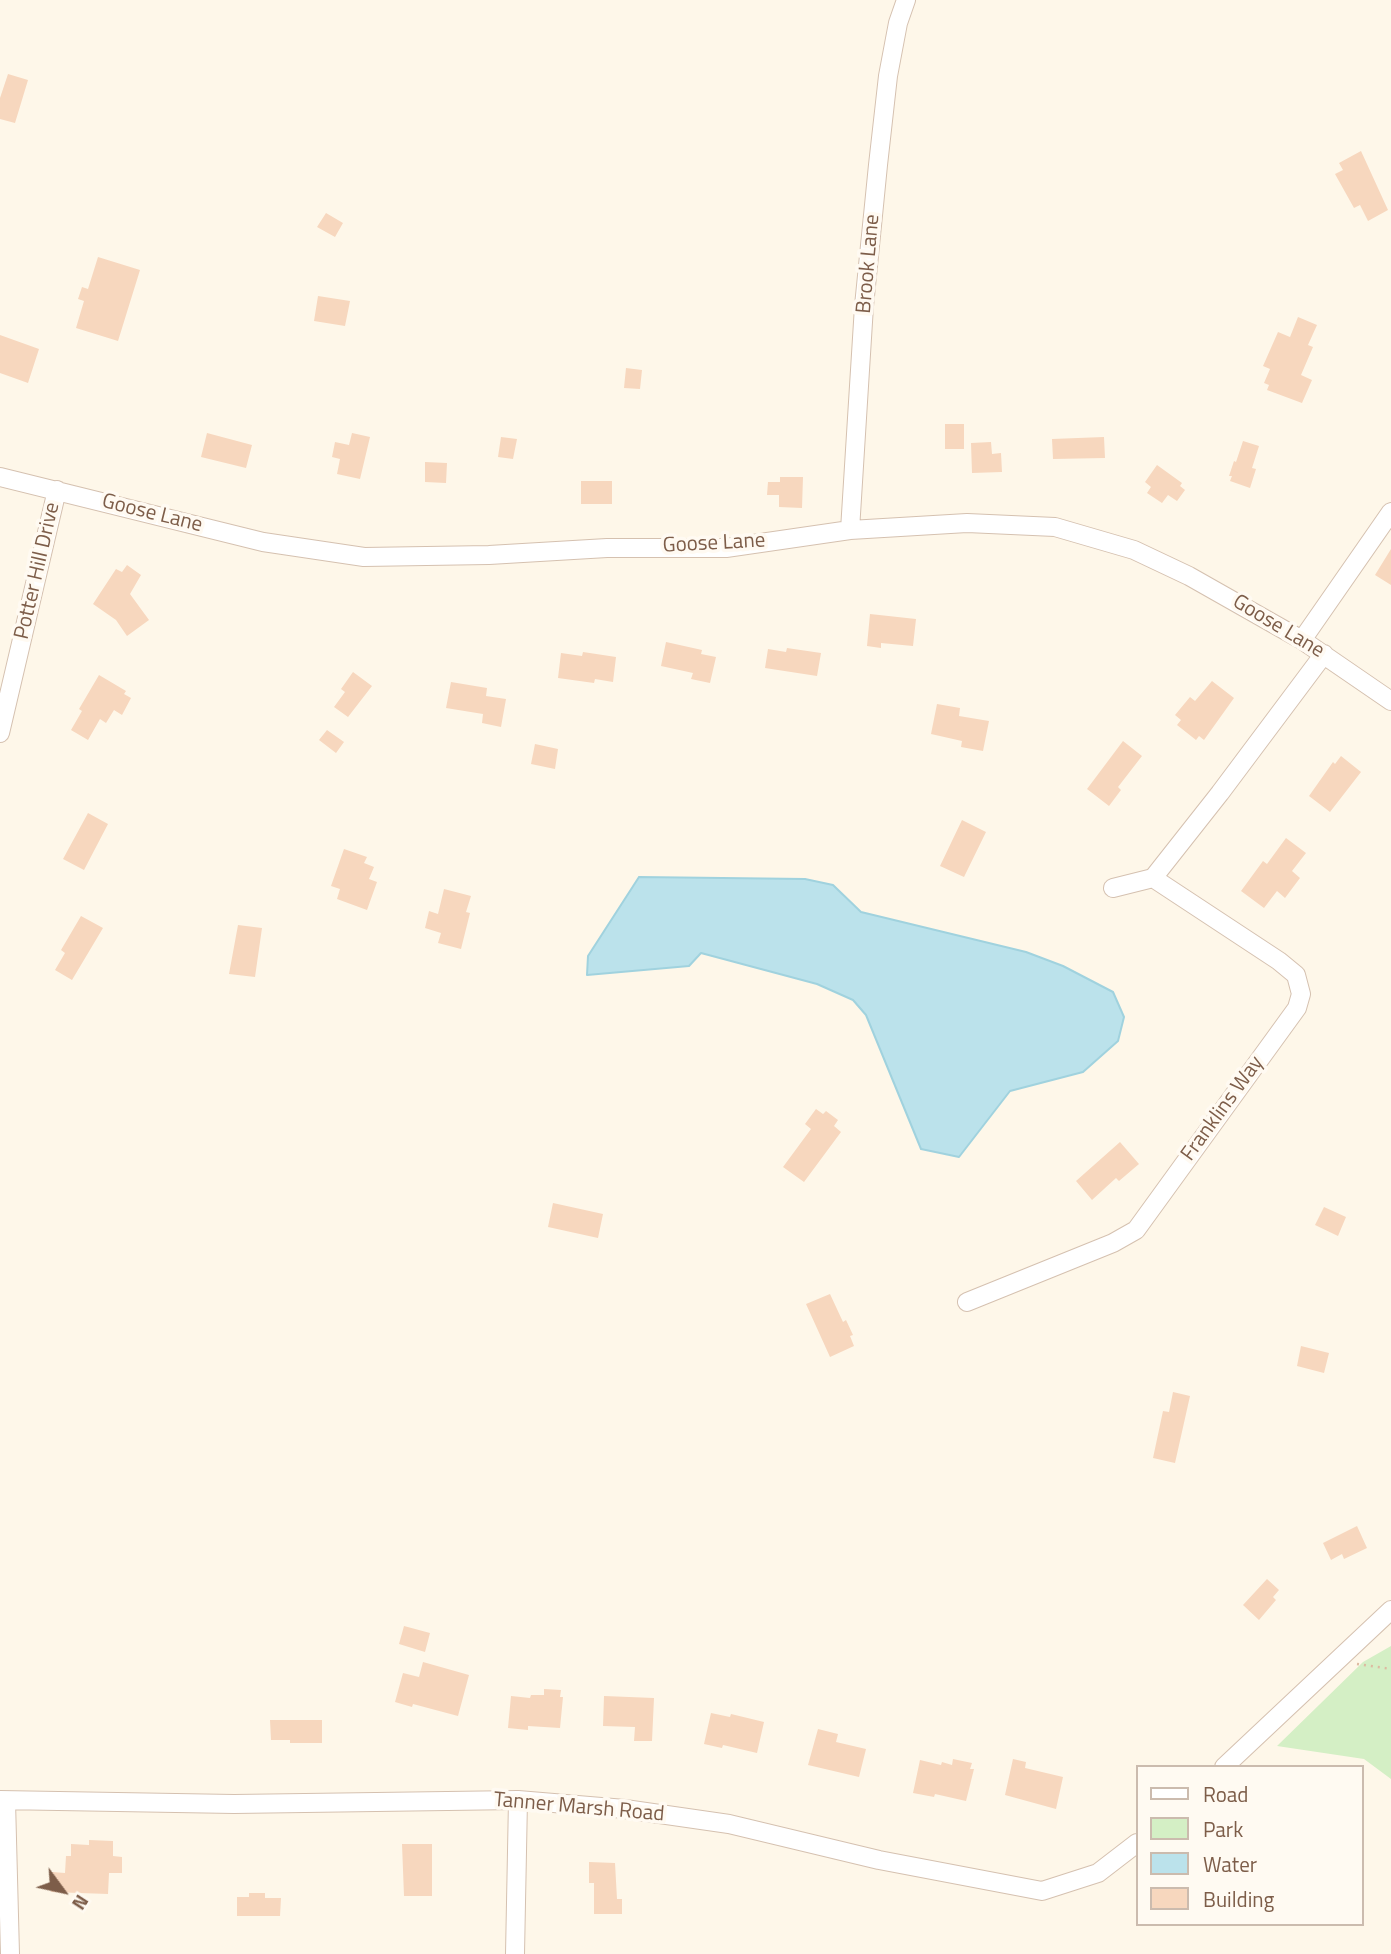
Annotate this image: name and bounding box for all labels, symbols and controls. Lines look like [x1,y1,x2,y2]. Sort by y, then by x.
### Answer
street label: Brook Lane [852,213,886,315]
street label: Goose Lane [99,489,205,539]
street label: Potter Hill Drive [10,500,66,642]
street label: Goose Lane [662,529,766,559]
street label: Goose Lane [1228,590,1328,664]
street label: Franklins Way [1176,1052,1270,1166]
legend [1136,1765,1363,1926]
text: Road [1203,1778,1248,1810]
street label: Tanner Marsh Road [493,1788,665,1828]
text: Park [1203,1813,1243,1845]
text: Water [1203,1848,1257,1880]
north arrow [28,1856,98,1926]
text: Building [1203,1883,1274,1915]
text: N [65,1889,97,1916]

